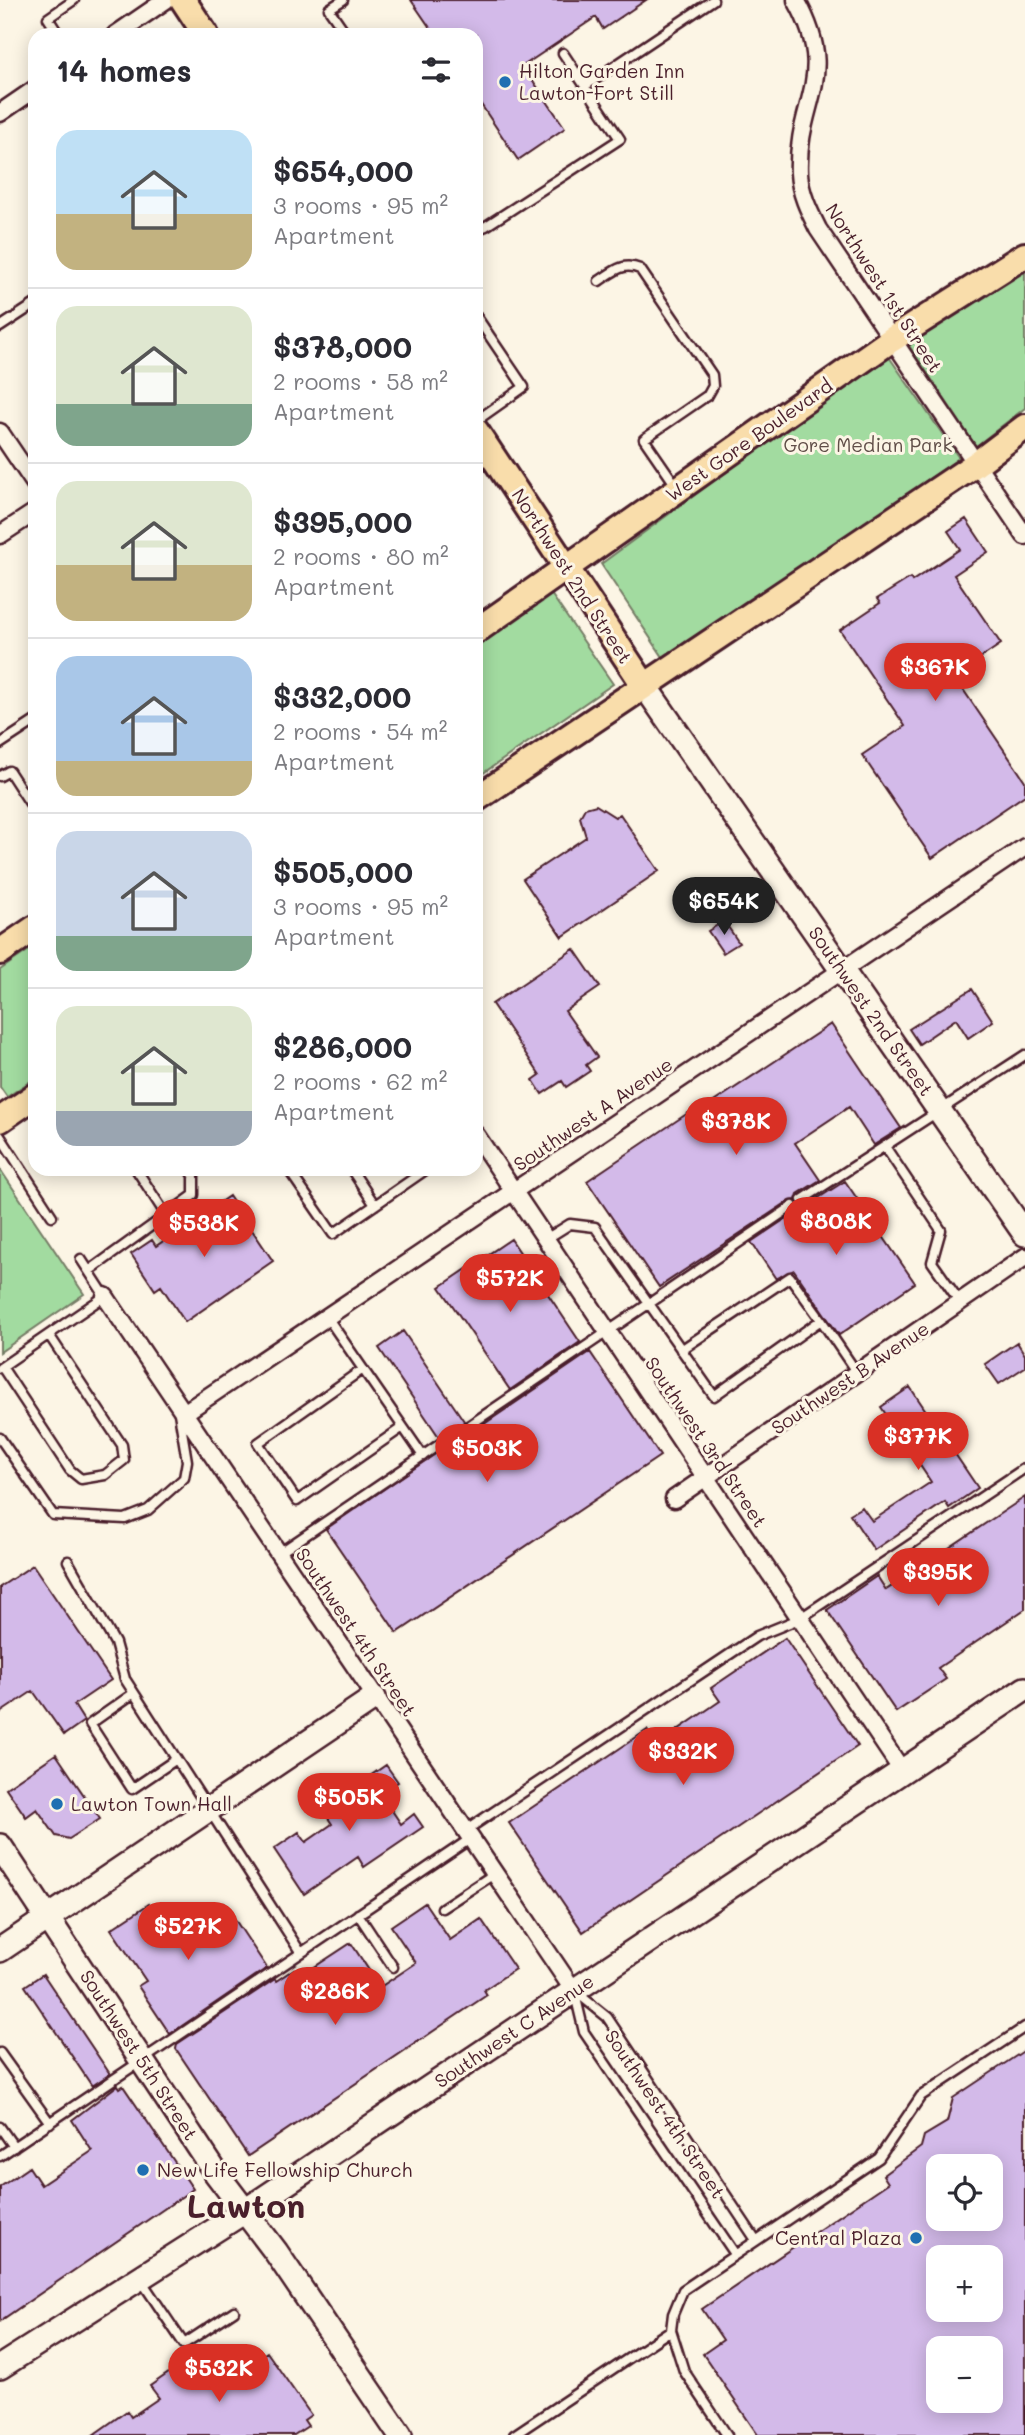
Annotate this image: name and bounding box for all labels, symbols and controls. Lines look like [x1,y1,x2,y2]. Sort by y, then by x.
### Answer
text: 14 homes [56,50,192,90]
icon: filters [417,51,455,89]
place label: Hilton Garden Inn Lawton-Fort Still [519,58,685,105]
marker: Hilton Garden Inn Lawton-Fort Still [497,74,513,90]
text: $654,000 [273,150,413,190]
icon: home [112,158,196,242]
text: 3 rooms · 95 m² [273,190,448,220]
street label: Northwest 1st Street [820,198,948,377]
text: Apartment [273,220,395,250]
text: $378,000 [273,326,412,366]
icon: home [112,334,196,418]
text: 2 rooms · 58 m² [273,366,448,396]
street label: West Gore Boulevard [660,372,837,507]
text: Apartment [273,396,395,426]
park label: Gore Median Park [783,432,953,457]
street label: Northwest 2nd Street [506,483,638,668]
text: $395,000 [273,501,412,541]
icon: home [112,509,196,593]
text: 2 rooms · 80 m² [273,541,449,571]
text: Apartment [273,571,395,601]
pin: $367K [886,644,984,703]
text: $367K [900,651,970,681]
text: $332,000 [273,676,411,716]
icon: home [112,684,196,768]
text: 2 rooms · 54 m² [273,716,448,746]
text: Apartment [273,746,395,776]
text: $505,000 [273,851,413,891]
icon: home [112,859,196,943]
pin: $654K [675,878,773,937]
text: $654K [688,885,760,915]
text: 3 rooms · 95 m² [273,891,448,921]
text: Apartment [273,921,395,951]
street label: Southwest 2nd Street [803,921,939,1100]
text: $286,000 [273,1026,412,1066]
icon: home [112,1034,196,1118]
street label: Southwest A Avenue [508,1051,677,1176]
text: 2 rooms · 62 m² [273,1066,447,1096]
text: Apartment [273,1096,395,1126]
pin: $378K [687,1098,785,1157]
text: $378K [701,1105,771,1135]
pin: $808K [787,1198,885,1257]
pin: $538K [155,1200,253,1259]
text: $808K [800,1205,872,1235]
text: $538K [169,1207,239,1237]
pin: $572K [461,1254,559,1314]
text: $572K [476,1262,544,1292]
street label: Southwest B Avenue [766,1315,933,1440]
street label: Southwest 3rd Street [640,1351,773,1532]
pin: $377K [869,1412,967,1472]
text: $377K [884,1420,952,1450]
pin: $503K [438,1424,536,1484]
text: $503K [451,1432,523,1462]
street label: Southwest 4th Street [291,1542,422,1721]
pin: $395K [889,1548,987,1608]
text: $395K [903,1556,973,1586]
pin: $332K [634,1728,732,1787]
text: $332K [648,1735,718,1765]
pin: $505K [300,1773,398,1833]
text: $505K [313,1781,385,1811]
place label: Lawton Town Hall [71,1791,232,1816]
marker: Lawton Town Hall [49,1796,65,1812]
pin: $527K [139,1902,237,1962]
text: $527K [154,1910,222,1940]
street label: Southwest 5th Street [75,1965,204,2145]
pin: $286K [286,1968,384,2027]
street label: Southwest C Avenue [429,1968,598,2093]
text: $286K [300,1975,370,2005]
street label: Southwest 4th Street [600,2024,731,2203]
map controls [926,2154,1003,2413]
button: locate [926,2154,1003,2231]
place label: New Life Fellowship Church [157,2157,412,2182]
marker: New Life Fellowship Church [135,2162,151,2178]
district label: Lawton [187,2183,305,2226]
place label: Central Plaza [775,2225,902,2250]
marker: Central Plaza [908,2230,924,2246]
button: + [926,2245,1003,2322]
button: − [926,2336,1003,2413]
pin: $532K [170,2344,268,2404]
text: $532K [184,2352,254,2382]

